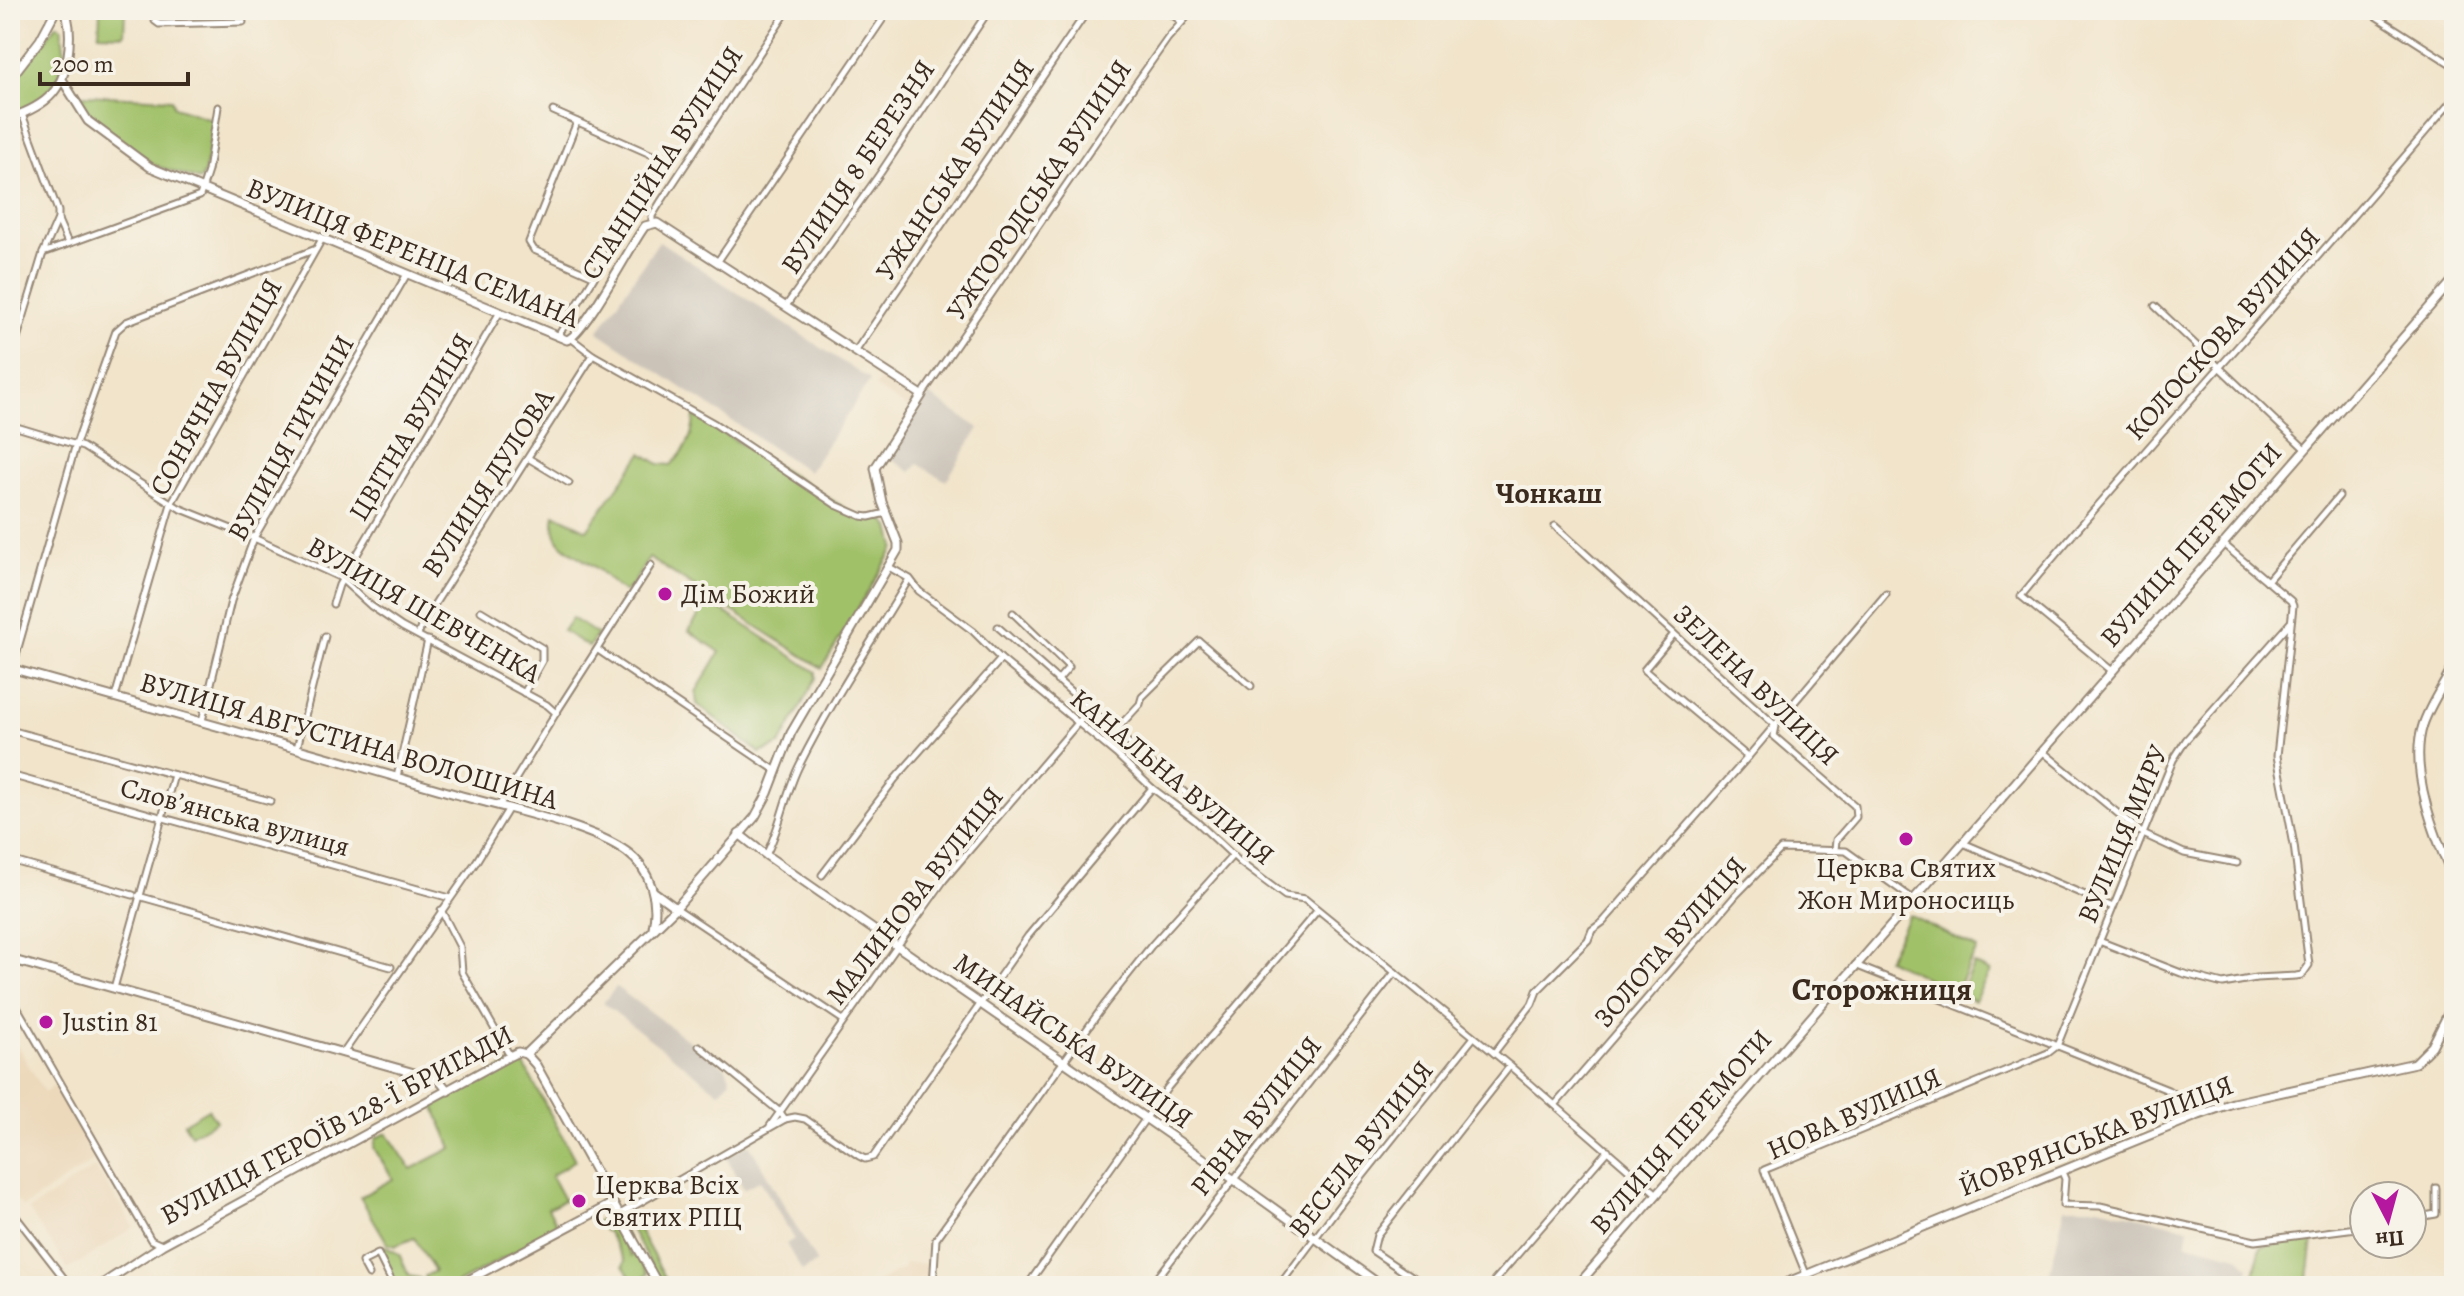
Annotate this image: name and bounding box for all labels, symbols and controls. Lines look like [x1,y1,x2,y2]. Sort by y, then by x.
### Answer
scale bar [40,36,188,86]
street label: СТАНЦІЙНА ВУЛИЦЯ [572,39,752,287]
text: 200 m [52,48,114,80]
street label: ВУЛИЦЯ 8 БЕРЕЗНЯ [772,52,944,282]
street label: УЖАНСЬКА ВУЛИЦЯ [867,52,1043,288]
street label: УЖГОРОДСЬКА ВУЛИЦЯ [938,52,1140,328]
street label: ВУЛИЦЯ ФЕРЕНЦА СЕМАНА [241,169,586,338]
street label: КОЛОСКОВА ВУЛИЦЯ [2117,219,2329,449]
street label: СОНЯЧНА ВУЛИЦЯ [141,272,291,502]
street label: ЦВІТНА ВУЛИЦЯ [340,326,482,528]
street label: ВУЛИЦЯ ТИЧИНИ [219,328,363,548]
street label: ВУЛИЦЯ ДУЛОВА [413,381,563,584]
street label: ВУЛИЦЯ ПЕРЕМОГИ [2091,434,2291,656]
district label: Чонкаш [1496,473,1602,513]
street label: ВУЛИЦЯ ШЕВЧЕНКА [300,527,549,693]
place label: Дім Божий [681,575,815,613]
marker: Дім Божий [656,585,674,603]
street label: ЗЕЛЕНА ВУЛИЦЯ [1665,596,1847,774]
street label: ВУЛИЦЯ АВГУСТИНА ВОЛОШИНА [135,663,563,819]
street label: КАНАЛЬНА ВУЛИЦЯ [1062,680,1282,874]
street label: ВУЛИЦЯ МИРУ [2068,739,2178,929]
street label: Словʼянська вулиця [116,768,354,866]
street label: МАЛИНОВА ВУЛИЦЯ [818,779,1012,1013]
marker: Церква Святих Жон Мироносиць [1897,830,1915,848]
street label: ЗОЛОТА ВУЛИЦЯ [1585,848,1755,1036]
place label: Церква Святих Жон Мироносиць [1798,849,2014,919]
street label: МИНАЙСЬКА ВУЛИЦЯ [946,944,1200,1138]
district label: Сторожниця [1792,967,1972,1011]
place label: Justin 81 [62,1003,158,1041]
marker: Justin 81 [37,1013,55,1031]
street label: ВУЛИЦЯ ГЕРОЇВ 128-Ї БРИГАДИ [154,1016,520,1234]
street label: ВУЛИЦЯ ПЕРЕМОГИ [1581,1021,1781,1243]
street label: РІВНА ВУЛИЦЯ [1182,1028,1330,1204]
street label: ВЕСЕЛА ВУЛИЦЯ [1280,1053,1442,1245]
street label: НОВА ВУЛИЦЯ [1761,1059,1947,1169]
street label: ЙОВРЯНСЬКА ВУЛИЦЯ [1953,1066,2239,1206]
place label: Церква Всіх Святих РПЦ [595,1166,742,1236]
north arrow [2348,1180,2428,1260]
marker: Церква Всіх Святих РПЦ [570,1192,588,1210]
text: Пн [2374,1222,2406,1255]

